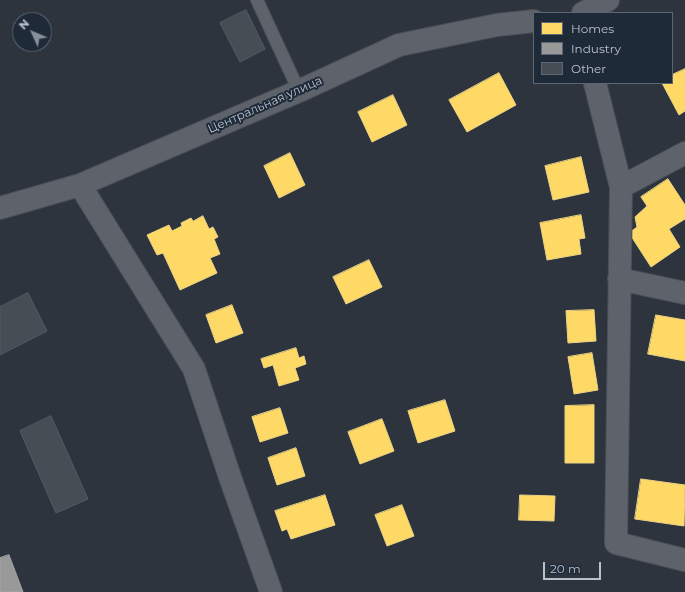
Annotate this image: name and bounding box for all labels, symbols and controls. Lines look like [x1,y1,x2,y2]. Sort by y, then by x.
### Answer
north arrow [12,12,52,52]
legend [533,12,673,84]
text: N [16,16,32,32]
text: Homes [571,21,614,36]
text: Industry [571,41,621,56]
text: Other [571,61,606,76]
street label: Центральная улица [206,73,324,137]
scale bar [545,554,603,580]
text: 20 m [550,561,581,576]

